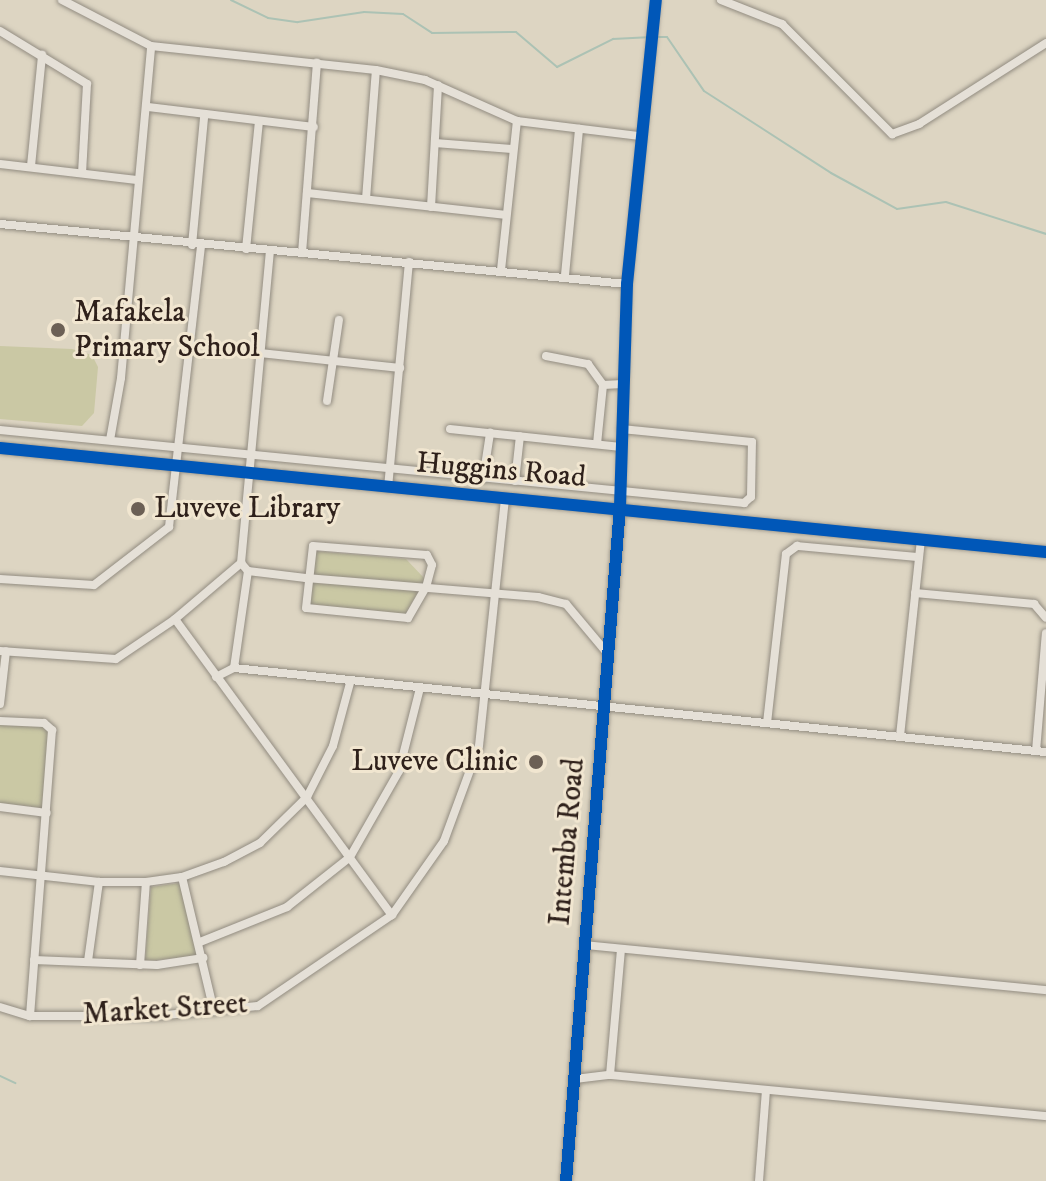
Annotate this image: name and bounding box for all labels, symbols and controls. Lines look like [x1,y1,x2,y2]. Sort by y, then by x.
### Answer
place label: Mafakela Primary School [74,295,260,366]
marker: Mafakela Primary School [49,321,67,339]
street label: Huggins Road [415,446,587,496]
place label: Luveve Library [154,491,340,527]
marker: Luveve Library [129,500,147,518]
place label: Luveve Clinic [351,744,518,780]
marker: Luveve Clinic [525,751,547,773]
street label: Intemba Road [543,757,593,927]
street label: Market Street [81,986,249,1034]

